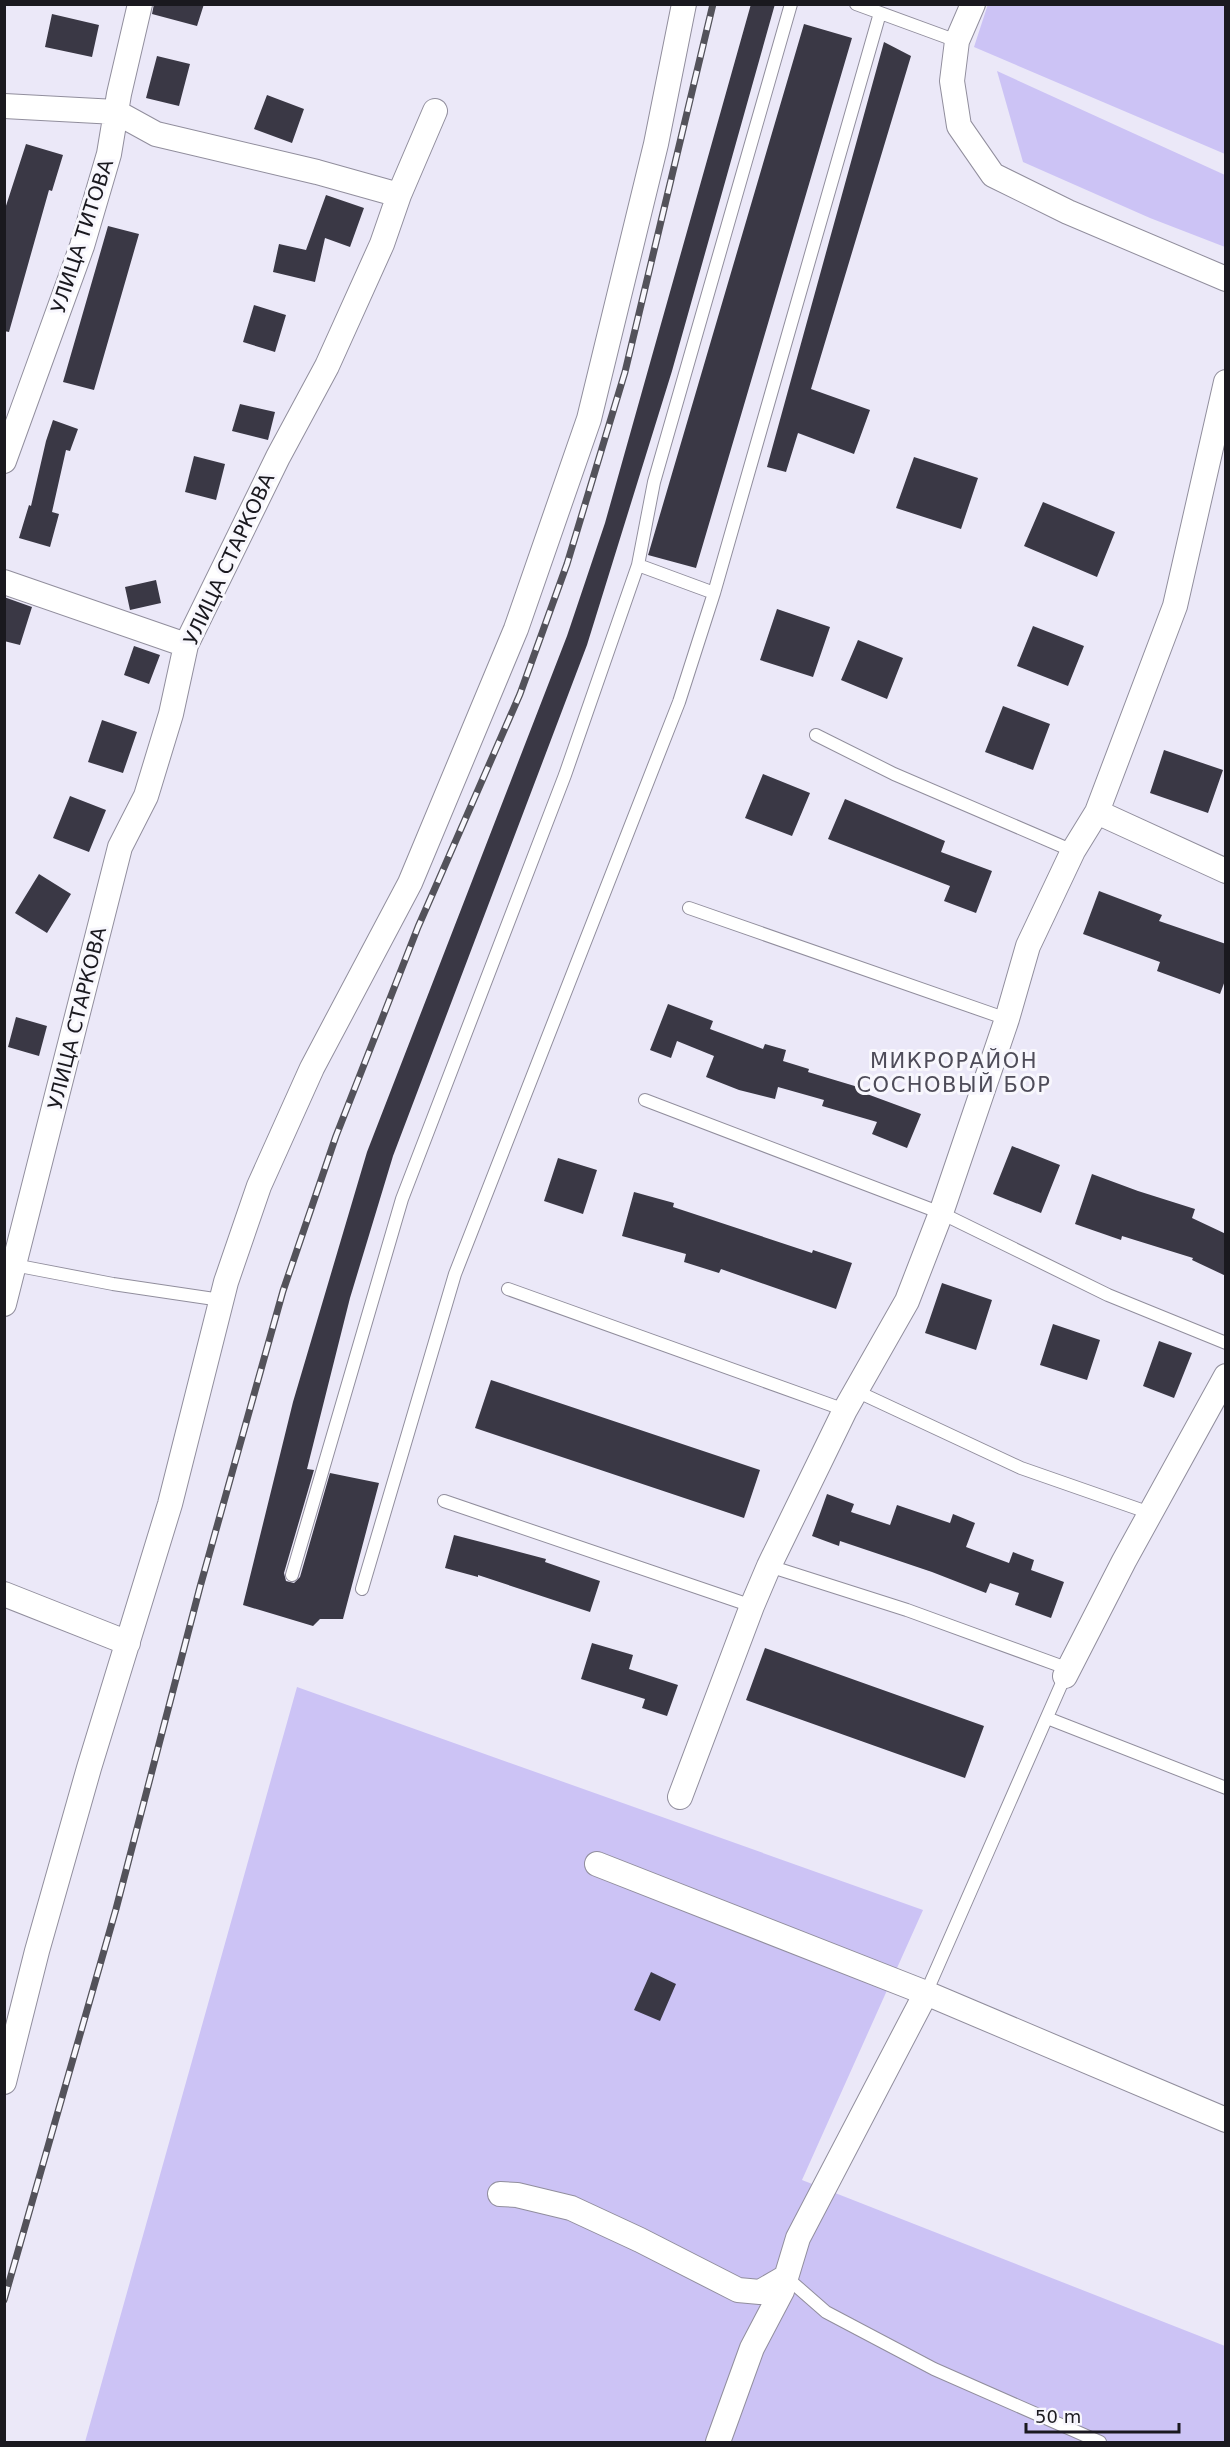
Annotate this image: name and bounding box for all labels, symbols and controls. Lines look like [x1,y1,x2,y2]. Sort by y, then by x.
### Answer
street label: УЛИЦА ТИТОВА [46,156,118,316]
street label: УЛИЦА СТАРКОВА [179,469,280,649]
street label: УЛИЦА СТАРКОВА [43,924,111,1112]
district label: МИКРОРАЙОН СОСНОВЫЙ БОР [856,1048,1052,1097]
scale bar [1026,2396,1179,2434]
text: 50 m [1035,2406,1081,2427]

